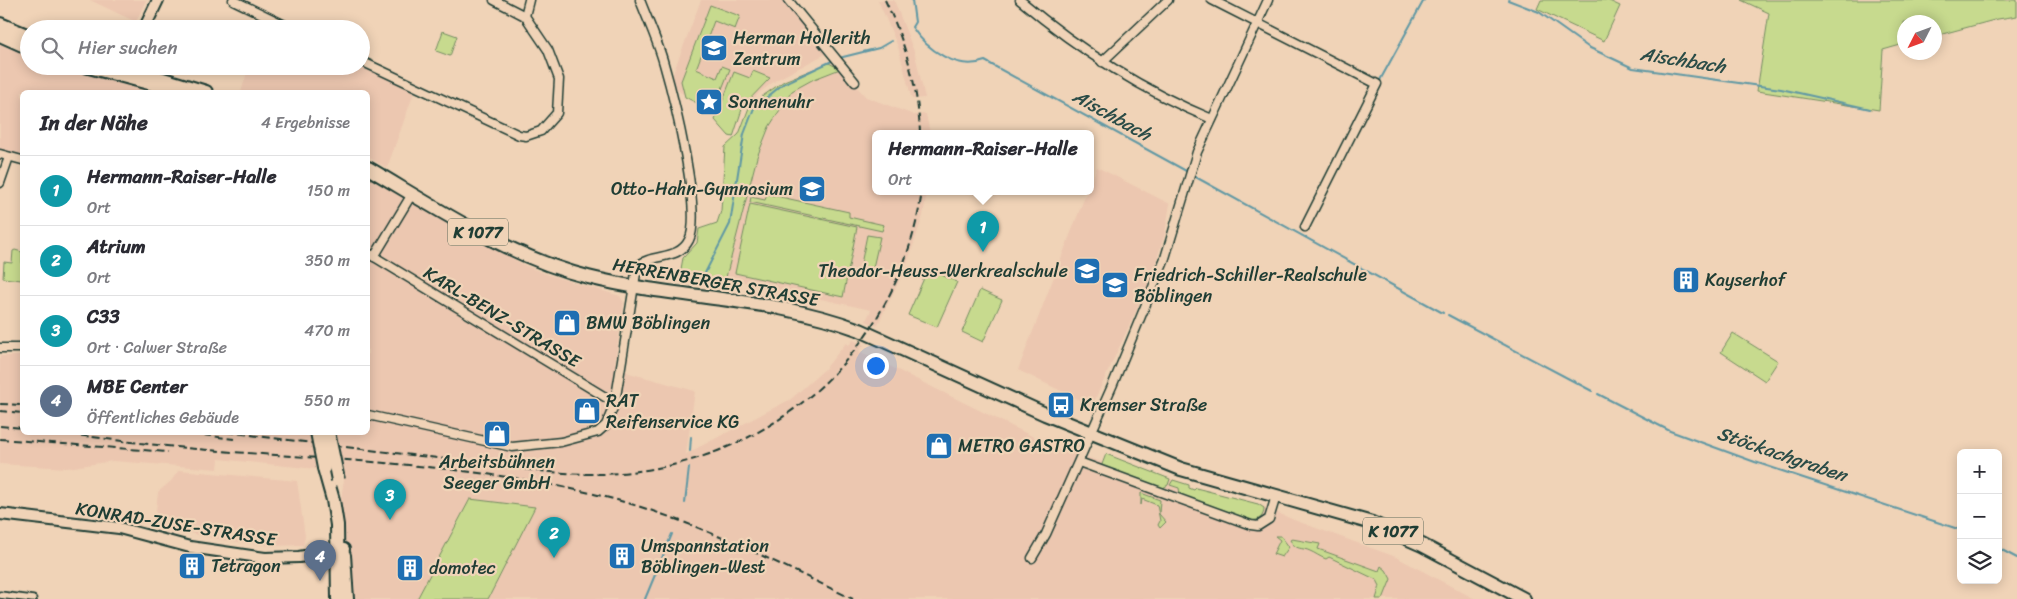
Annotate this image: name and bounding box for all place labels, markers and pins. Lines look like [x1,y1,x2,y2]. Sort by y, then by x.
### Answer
place label: Herman Hollerith Zentrum [733,22,871,75]
school or university icon: Herman Hollerith Zentrum [699,33,729,63]
place label: Sonnenuhr [728,86,815,118]
place icon: Sonnenuhr [694,87,724,117]
place label: Otto-Hahn-Gymnasium [611,173,793,205]
school or university icon: Otto-Hahn-Gymnasium [797,174,827,204]
pin: 1 [967,211,999,252]
place label: Theodor-Heuss-Werkrealschule [818,255,1068,287]
school or university icon: Theodor-Heuss-Werkrealschule [1072,256,1102,286]
place label: Friedrich-Schiller-Realschule Böblingen [1134,259,1367,312]
place label: Kayserhof [1705,264,1788,296]
building icon: Kayserhof [1671,265,1701,295]
school or university icon: Friedrich-Schiller-Realschule Böblingen [1100,270,1130,300]
place label: BMW Böblingen [586,307,710,339]
shop icon: BMW Böblingen [552,308,582,338]
place label: RAT Reifenservice KG [606,385,739,438]
place label: Kremser Straße [1080,389,1207,421]
bus stop icon: Kremser Straße [1046,390,1076,420]
shop icon: RAT Reifenservice KG [572,396,602,426]
shop icon: Arbeitsbühnen Seeger GmbH [482,419,512,449]
place label: METRO GASTRO [958,430,1085,462]
shop icon: METRO GASTRO [924,431,954,461]
place label: Arbeitsbühnen Seeger GmbH [438,446,555,499]
pin: 3 [374,479,406,520]
pin: 2 [538,517,570,558]
place label: Umspannstation Böblingen-West [641,530,769,583]
pin: 4 [304,540,336,581]
building icon: Umspannstation Böblingen-West [607,541,637,571]
place label: Tetragon [211,550,281,582]
building icon: Tetragon [177,551,207,581]
place label: domotec [429,552,496,584]
building icon: domotec [395,553,425,583]

